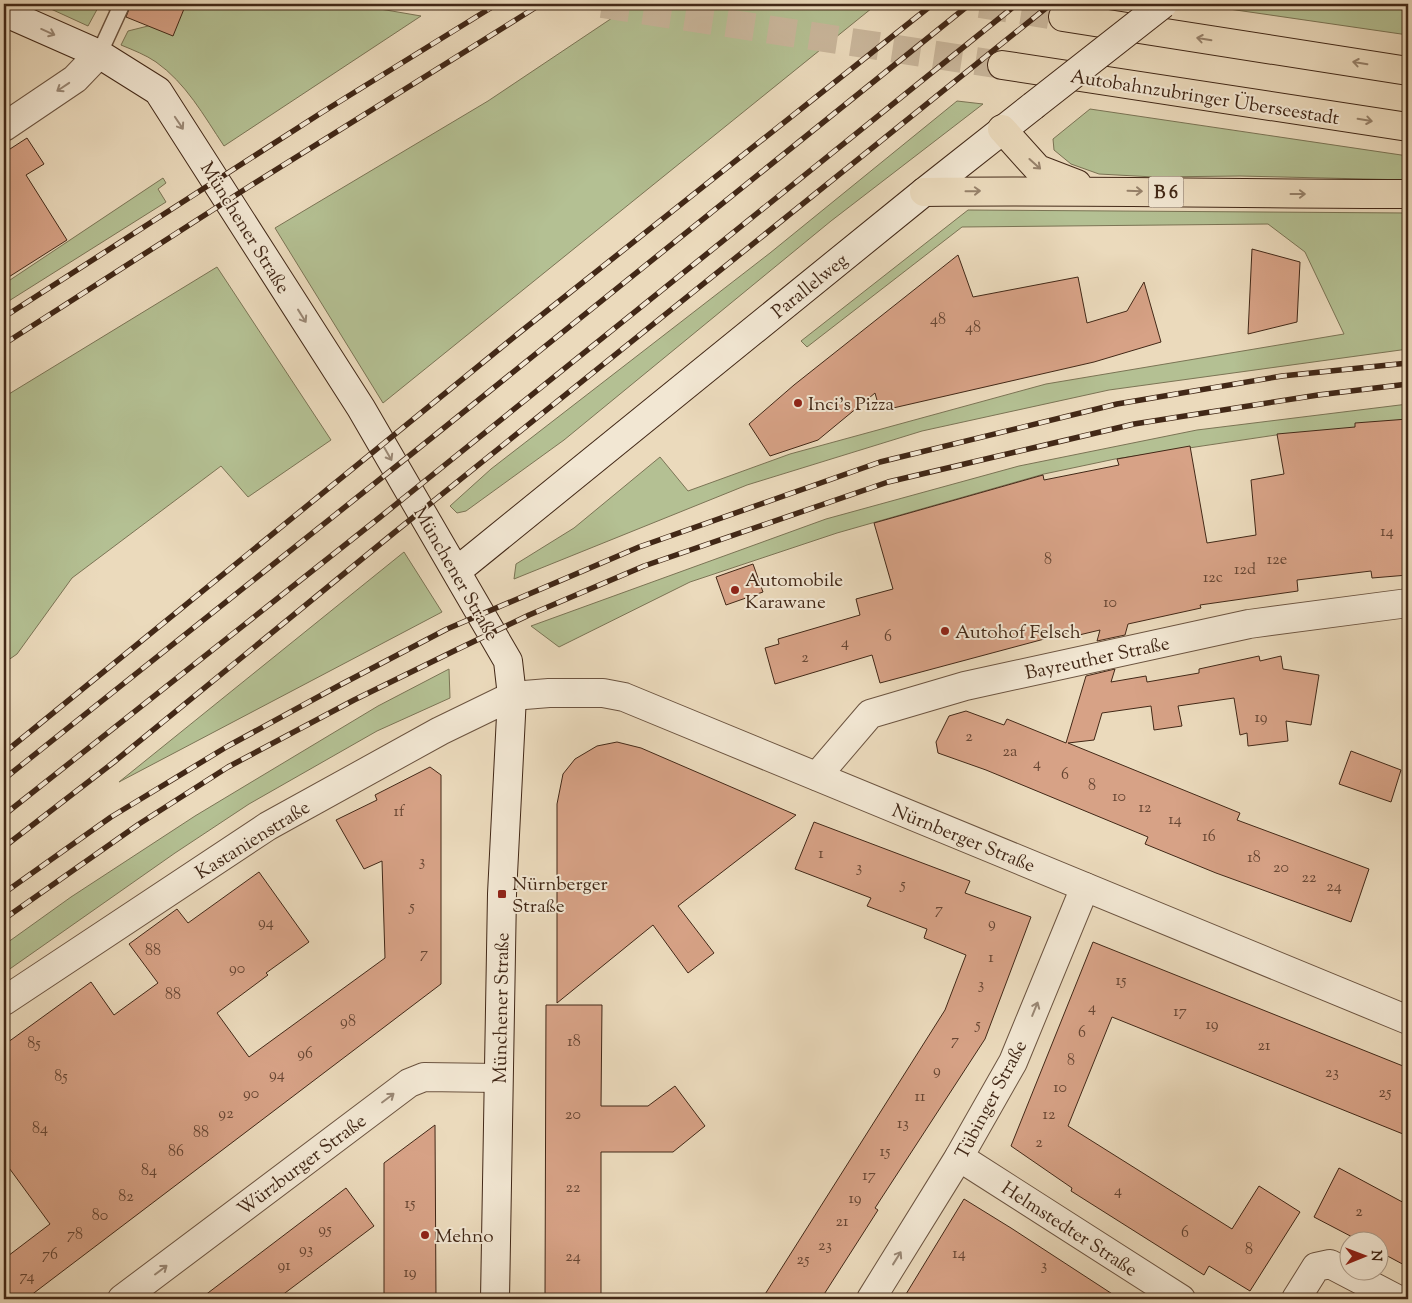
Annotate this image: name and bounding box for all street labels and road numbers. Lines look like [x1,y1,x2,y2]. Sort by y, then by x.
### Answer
street label: Autobahnzubringer Überseestadt [1068,64,1341,133]
street label: Münchener Straße [192,157,295,300]
road number: B 6 [1148,176,1184,208]
street label: Parallelweg [767,248,854,326]
street label: Münchener Straße [405,502,504,647]
street label: Bayreuther Straße [1023,631,1172,688]
street label: Kastanienstraße [191,795,316,887]
street label: Nürnberger Straße [887,798,1039,880]
street label: Münchener Straße [488,932,517,1084]
street label: Tübinger Straße [950,1036,1035,1164]
street label: Würzburger Straße [232,1108,373,1224]
street label: Helmstedter Straße [995,1176,1142,1284]

